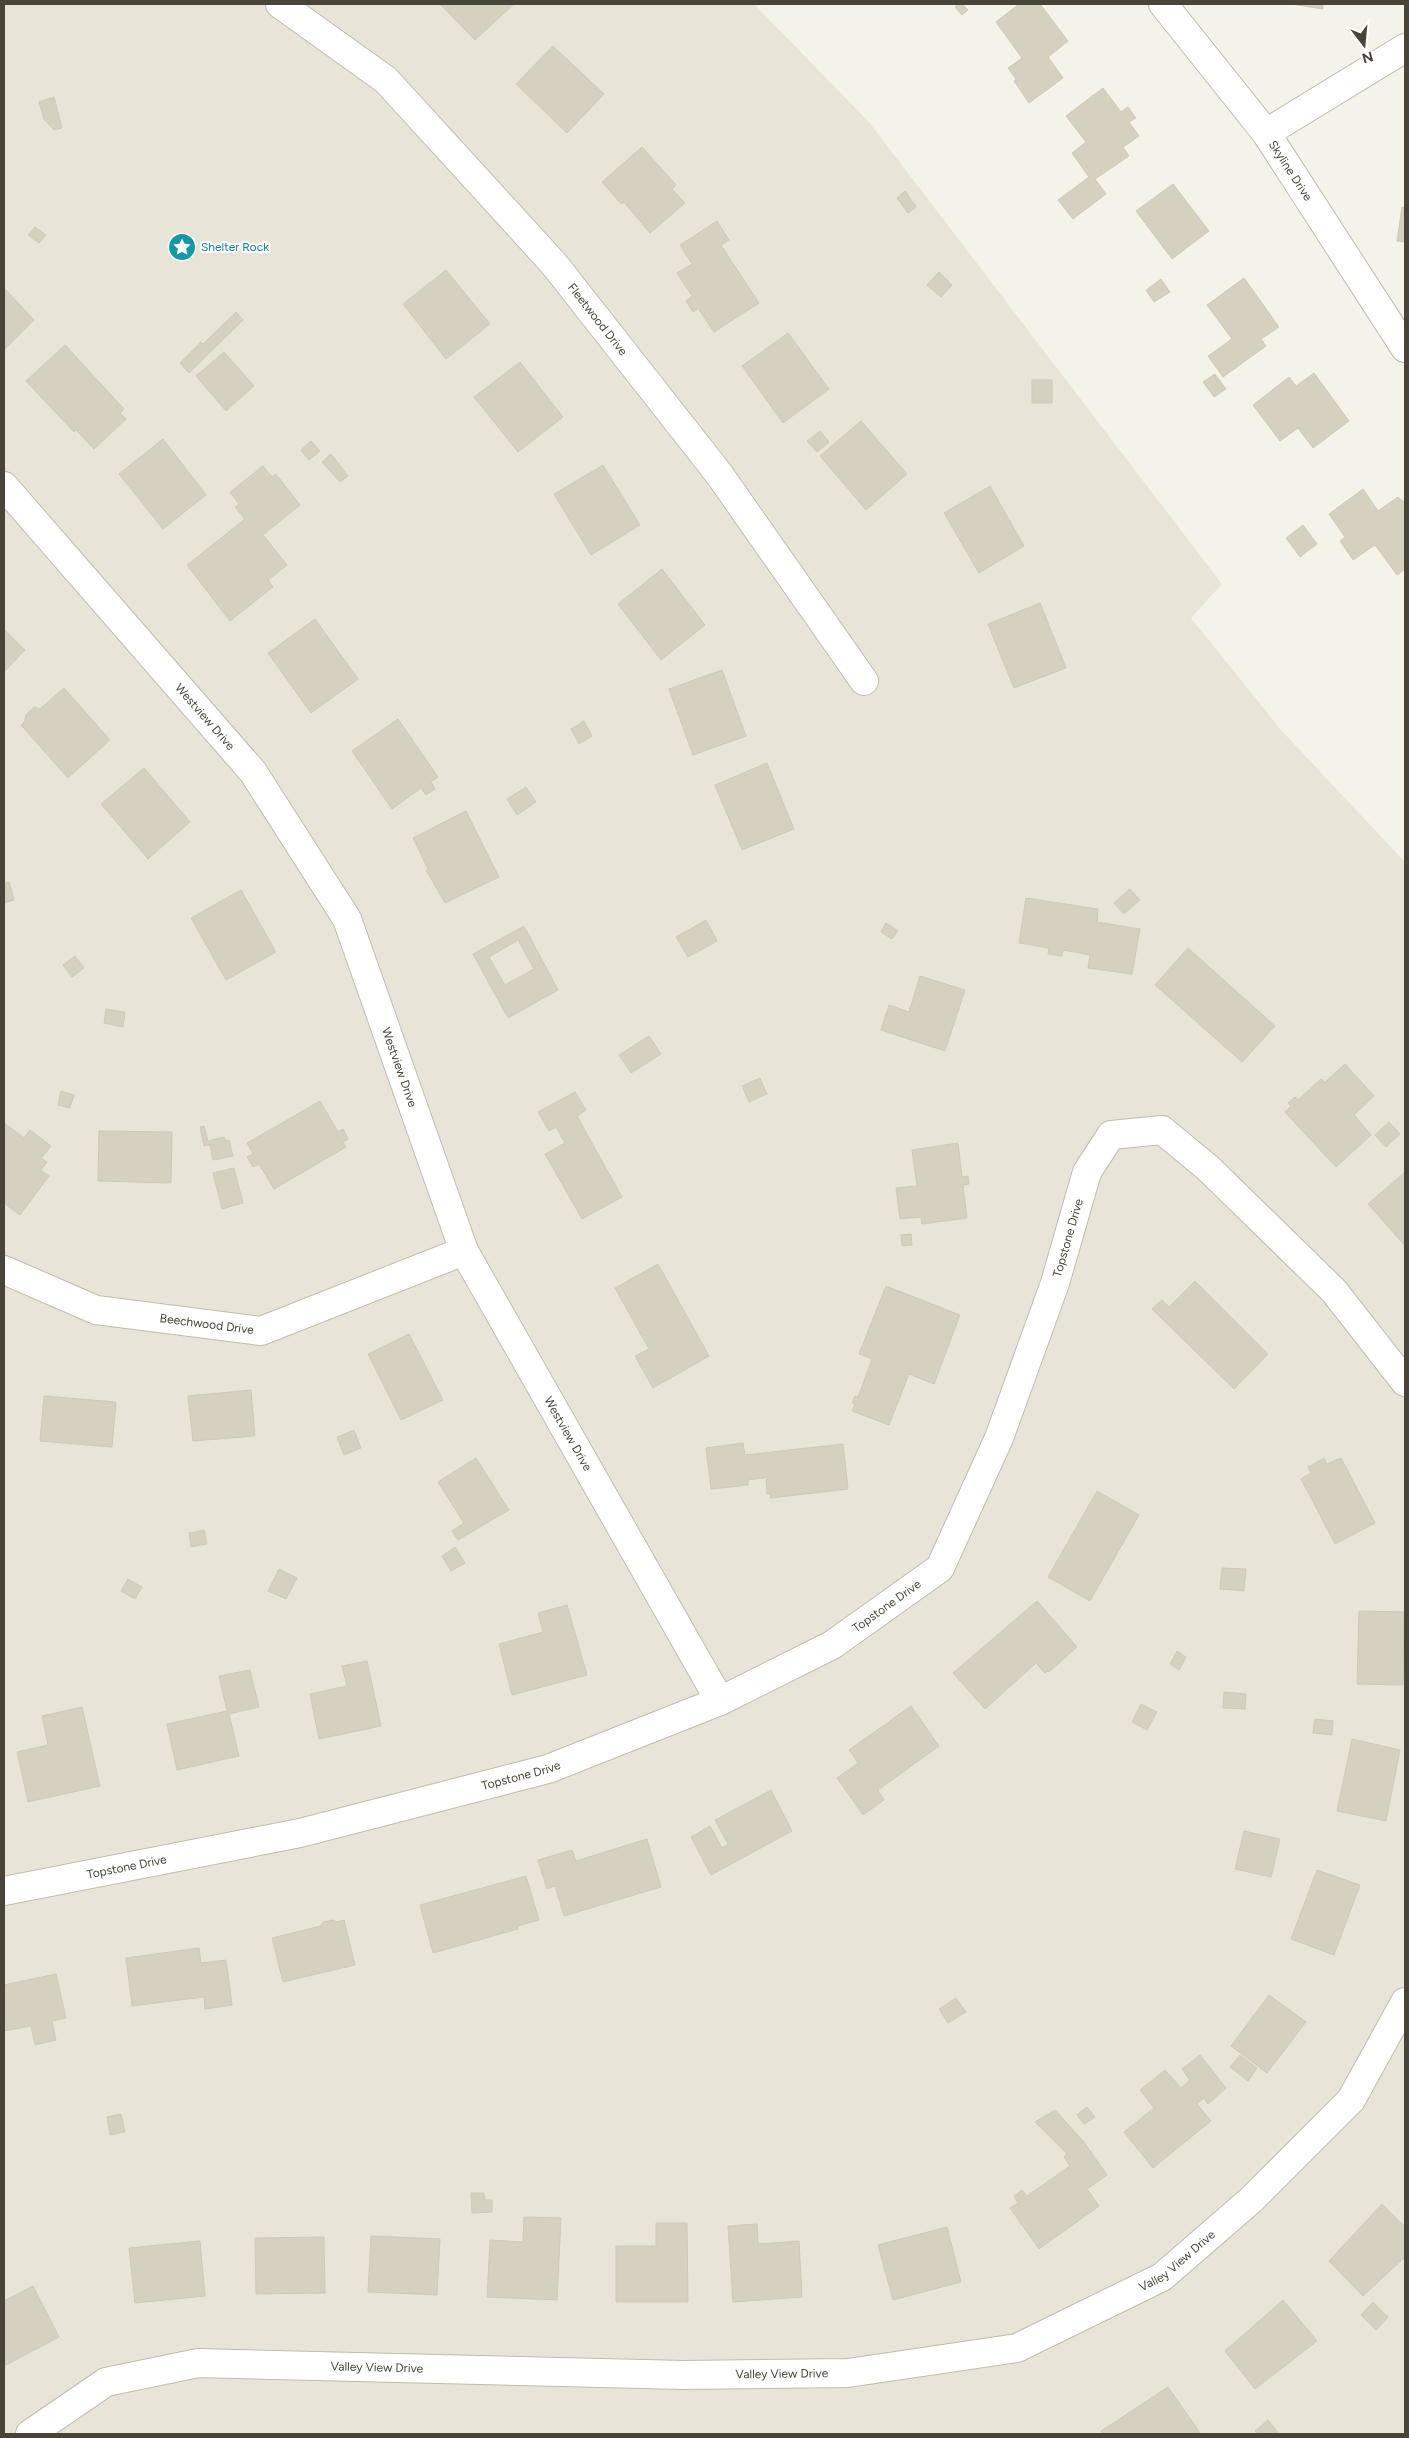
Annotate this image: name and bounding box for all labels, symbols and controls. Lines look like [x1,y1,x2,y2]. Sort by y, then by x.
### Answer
north arrow [1339,20,1389,70]
text: N [1360,47,1375,67]
street label: Skyline Drive [1266,138,1315,204]
place icon: Shelter Rock [167,232,197,262]
place label: Shelter Rock [201,240,269,254]
street label: Fleetwood Drive [565,280,630,359]
street label: Westview Drive [172,681,238,753]
street label: Westview Drive [379,1026,420,1109]
street label: Topstone Drive [1050,1197,1086,1279]
street label: Beechwood Drive [159,1311,255,1337]
street label: Westview Drive [541,1394,595,1474]
street label: Topstone Drive [850,1577,924,1635]
street label: Topstone Drive [480,1758,563,1793]
street label: Topstone Drive [86,1852,168,1882]
street label: Valley View Drive [1137,2227,1218,2294]
street label: Valley View Drive [330,2359,424,2376]
street label: Valley View Drive [735,2366,829,2381]

